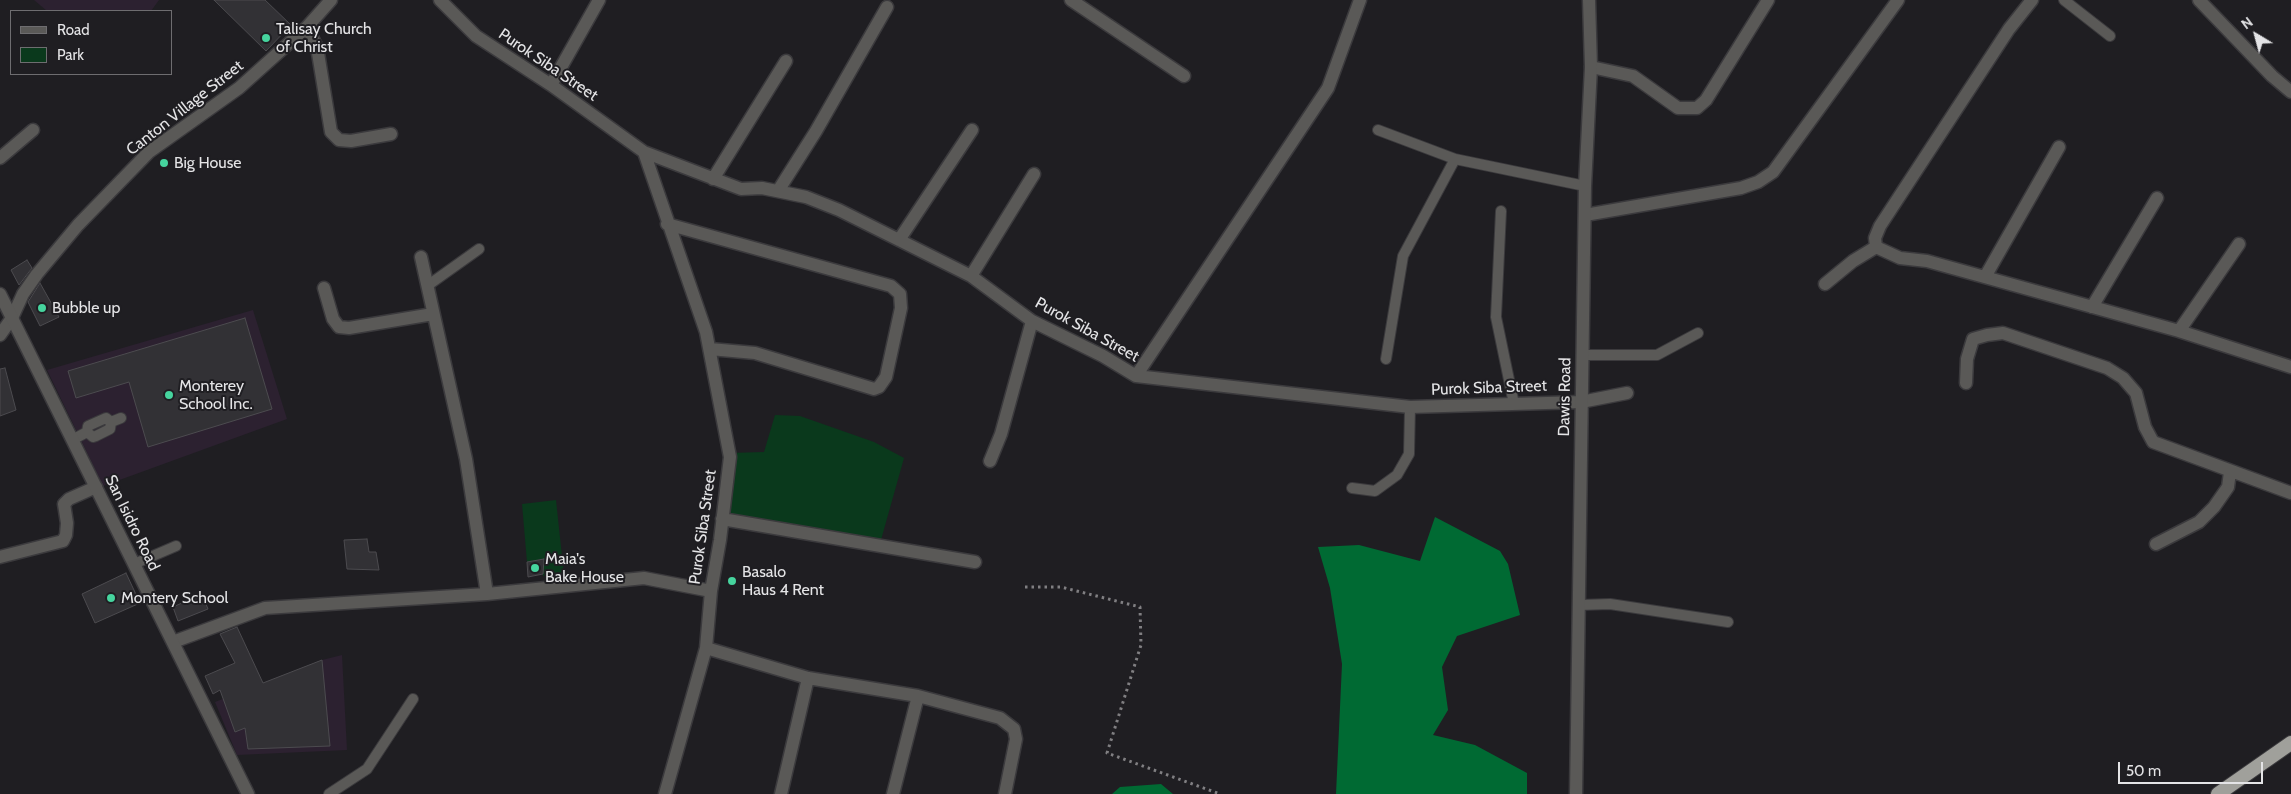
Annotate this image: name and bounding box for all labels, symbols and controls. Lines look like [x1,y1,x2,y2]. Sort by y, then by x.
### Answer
legend [10,10,172,75]
north arrow [2231,10,2281,60]
text: N [2238,13,2256,33]
place label: Talisay Church of Christ [276,19,372,57]
text: Road [57,21,90,39]
street label: Purok Siba Street [495,25,601,105]
marker: Talisay Church of Christ [260,32,272,44]
text: Park [57,46,84,64]
street label: Canton Village Street [123,56,247,160]
place label: Big House [174,153,241,173]
marker: Big House [158,157,170,169]
street label: Purok Siba Street [1032,294,1142,366]
place label: Bubble up [52,298,120,318]
marker: Bubble up [36,302,48,314]
street label: Dawis Road [1555,357,1575,437]
place label: Monterey School Inc. [179,376,253,414]
street label: Purok Siba Street [1431,376,1547,400]
marker: Monterey School Inc. [163,389,175,401]
street label: Purok Siba Street [685,468,721,586]
street label: San Isidro Road [101,472,163,574]
place label: Maia's Bake House [545,549,624,587]
marker: Maia's Bake House [529,562,541,574]
place label: Basalo Haus 4 Rent [742,562,824,600]
marker: Basalo Haus 4 Rent [726,575,738,587]
place label: Montery School [121,588,228,608]
marker: Montery School [105,592,117,604]
scale bar [2121,752,2266,784]
text: 50 m [2126,762,2161,780]

